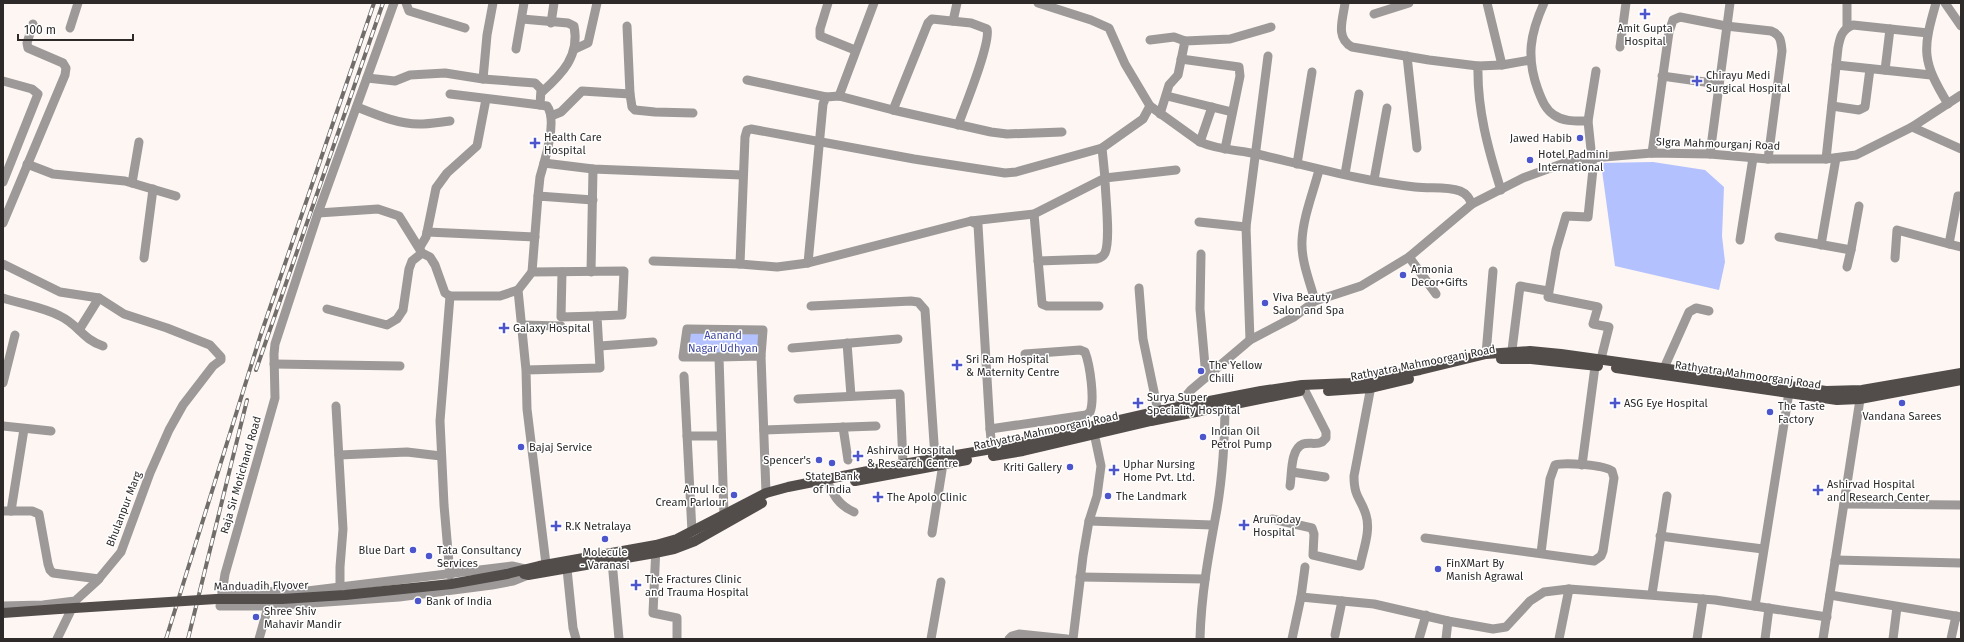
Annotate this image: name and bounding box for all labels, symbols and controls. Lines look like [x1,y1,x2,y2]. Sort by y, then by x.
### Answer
marker: Amit Gupta Hospital [1639,8,1651,20]
scale bar [18,16,133,42]
place label: Amit Gupta Hospital [1617,22,1673,48]
text: 100 m [24,23,56,37]
place label: Chirayu Medi Surgical Hospital [1706,69,1790,95]
marker: Chirayu Medi Surgical Hospital [1691,75,1703,87]
place label: Health Care Hospital [544,131,602,157]
place label: Jawed Habib [1510,132,1572,145]
marker: Jawed Habib [1575,133,1585,143]
street label: SIgra Mahmourganj Road [1656,135,1780,153]
marker: Health Care Hospital [529,137,541,149]
place label: Hotel Padmini International [1538,148,1608,174]
marker: Hotel Padmini International [1525,155,1535,165]
place label: Armonia Decor+Gifts [1411,263,1468,289]
marker: Armonia Decor+Gifts [1398,270,1408,280]
place label: Viva Beauty Salon and Spa [1273,291,1344,317]
marker: Viva Beauty Salon and Spa [1260,298,1270,308]
marker: Galaxy Hospital [498,322,510,334]
place label: Galaxy Hospital [513,322,590,335]
park label: Aanand Nagar Udhyan [688,329,758,355]
street label: Rathyatra Mahmoorganj Road [1349,343,1497,383]
place label: Sri Ram Hospital & Maternity Centre [966,353,1060,379]
street label: Rathyatra Mahmoorganj Road [1674,358,1822,392]
marker: Sri Ram Hospital & Maternity Centre [951,359,963,371]
place label: The Yellow Chilli [1209,359,1262,385]
marker: The Yellow Chilli [1196,366,1206,376]
place label: Surya Super Speciality Hospital [1147,391,1240,417]
marker: Surya Super Speciality Hospital [1132,397,1144,409]
marker: ASG Eye Hospital [1609,397,1621,409]
place label: ASG Eye Hospital [1624,397,1708,410]
marker: Vandana Sarees [1897,398,1907,408]
place label: The Taste Factory [1778,400,1825,426]
marker: The Taste Factory [1765,407,1775,417]
street label: Rathyatra Mahmoorganj Road [973,409,1119,453]
place label: Vandana Sarees [1862,410,1942,423]
street label: Raja Sir Motichand Road [218,415,264,535]
place label: Indian Oil Petrol Pump [1211,425,1272,451]
marker: Indian Oil Petrol Pump [1198,432,1208,442]
place label: Bajaj Service [529,441,592,454]
marker: Bajaj Service [516,442,526,452]
place label: Ashirvad Hospital & Research Centre [867,444,958,470]
marker: Ashirvad Hospital & Research Centre [852,450,864,462]
place label: Spencer's [763,454,811,467]
marker: Spencer's [814,455,824,465]
marker: State Bank of India [827,458,837,468]
place label: Uphar Nursing Home Pvt. Ltd. [1123,458,1195,484]
place label: Kriti Gallery [1003,461,1063,474]
marker: Kriti Gallery [1065,462,1075,472]
marker: Uphar Nursing Home Pvt. Ltd. [1108,464,1120,476]
street label: Bhulanpur Marg [104,469,144,548]
place label: State Bank of India [805,470,859,496]
place label: Ashirvad Hospital and Research Center [1827,478,1930,504]
place label: Amul Ice Cream Parlour [656,483,727,509]
marker: Ashirvad Hospital and Research Center [1812,484,1824,496]
marker: Amul Ice Cream Parlour [729,490,739,500]
place label: The Landmark [1116,490,1187,503]
marker: The Apolo Clinic [872,491,884,503]
place label: The Apolo Clinic [887,491,967,504]
marker: The Landmark [1103,491,1113,501]
place label: Arunoday Hospital [1253,513,1301,539]
marker: Arunoday Hospital [1238,519,1250,531]
marker: R.K Netralaya [550,520,562,532]
place label: R.K Netralaya [565,520,631,533]
marker: Molecule - Varanasi [600,534,610,544]
place label: Blue Dart [359,544,405,557]
place label: Tata Consultancy Services [437,544,522,570]
marker: Blue Dart [408,545,418,555]
place label: Molecule - Varanasi [580,546,630,572]
marker: Tata Consultancy Services [424,551,434,561]
place label: FinXMart By Manish Agrawal [1446,557,1523,583]
marker: FinXMart By Manish Agrawal [1433,564,1443,574]
place label: The Fractures Clinic and Trauma Hospital [645,573,749,599]
street label: Manduadih Flyover [214,579,309,593]
marker: The Fractures Clinic and Trauma Hospital [630,579,642,591]
place label: Bank of India [426,595,492,608]
marker: Bank of India [413,596,423,606]
place label: Shree Shiv Mahavir Mandir [264,605,342,631]
marker: Shree Shiv Mahavir Mandir [251,612,261,622]

